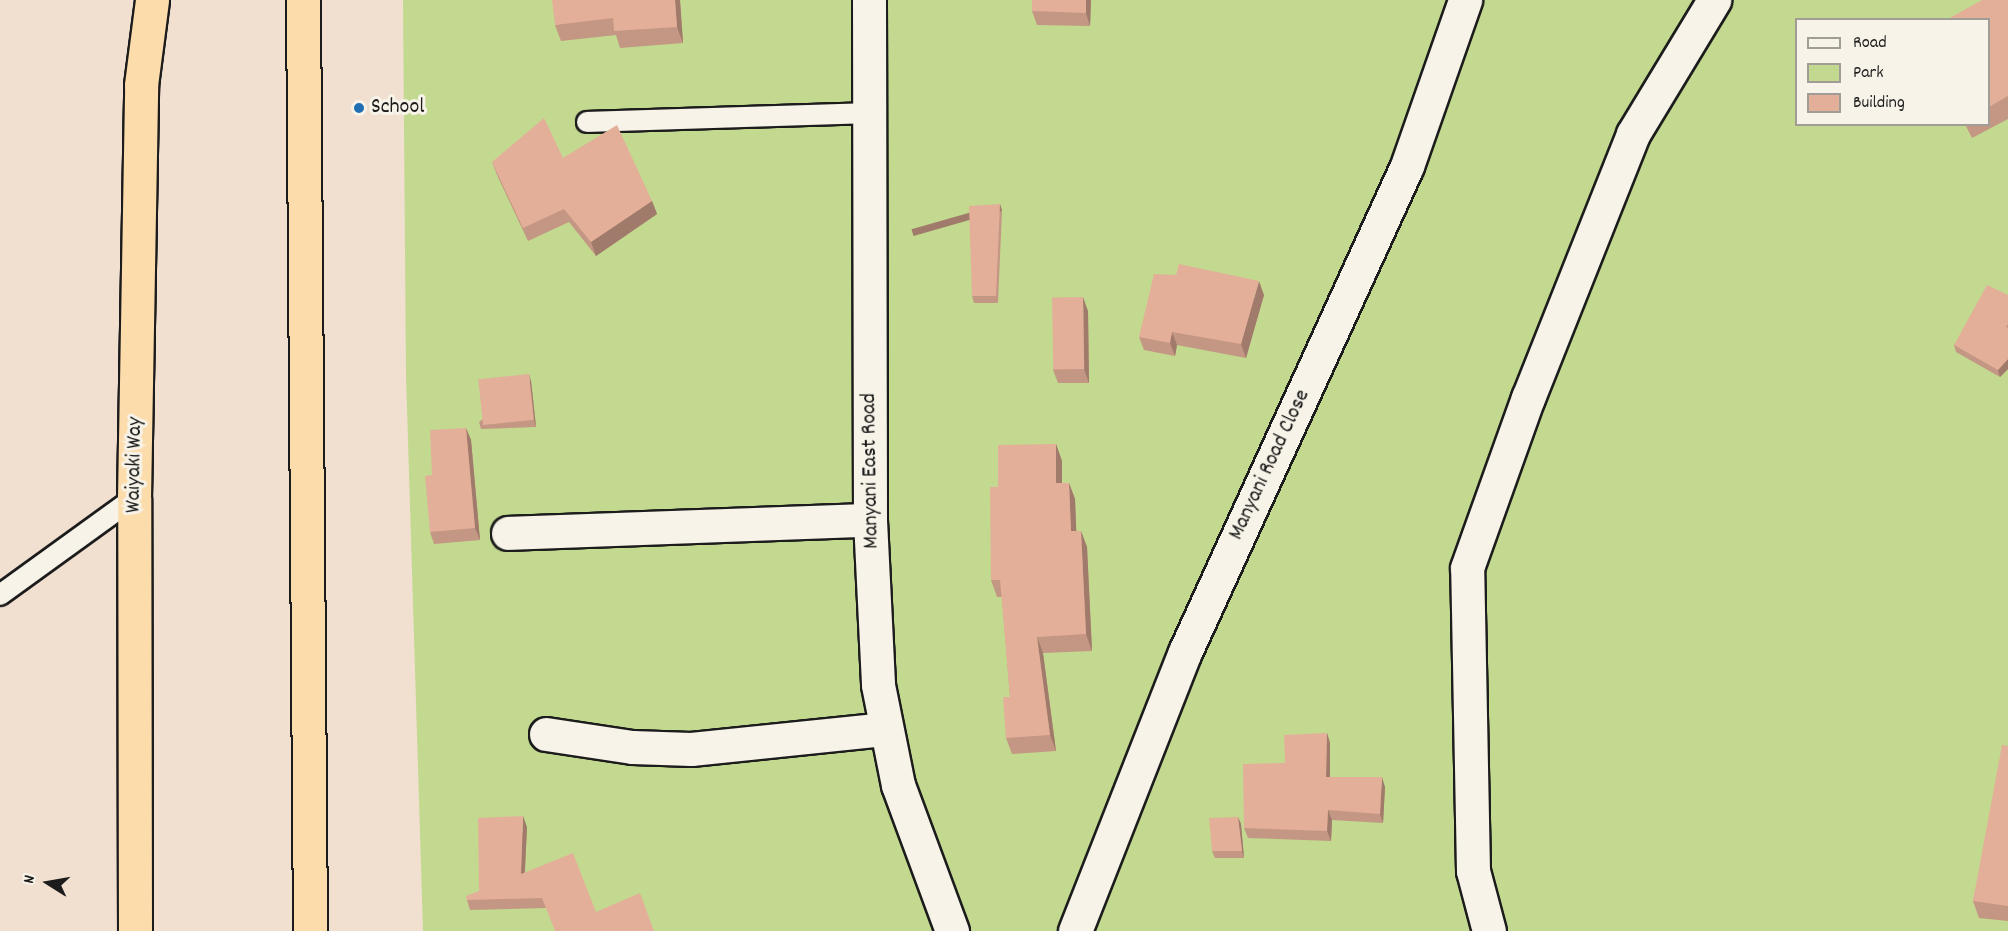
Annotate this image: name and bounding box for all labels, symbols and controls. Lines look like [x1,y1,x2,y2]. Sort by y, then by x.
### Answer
legend [1795,18,1990,126]
text: Road [1853,31,1887,56]
text: Park [1853,61,1884,86]
text: Building [1853,91,1905,116]
place label: School [371,95,424,121]
marker: School [352,101,366,115]
street label: Manyani Road Close [1224,386,1316,544]
street label: Manyani East Road [856,393,886,549]
street label: Waiyaki Way [121,417,149,513]
north arrow [18,853,78,913]
text: N [18,873,42,886]

